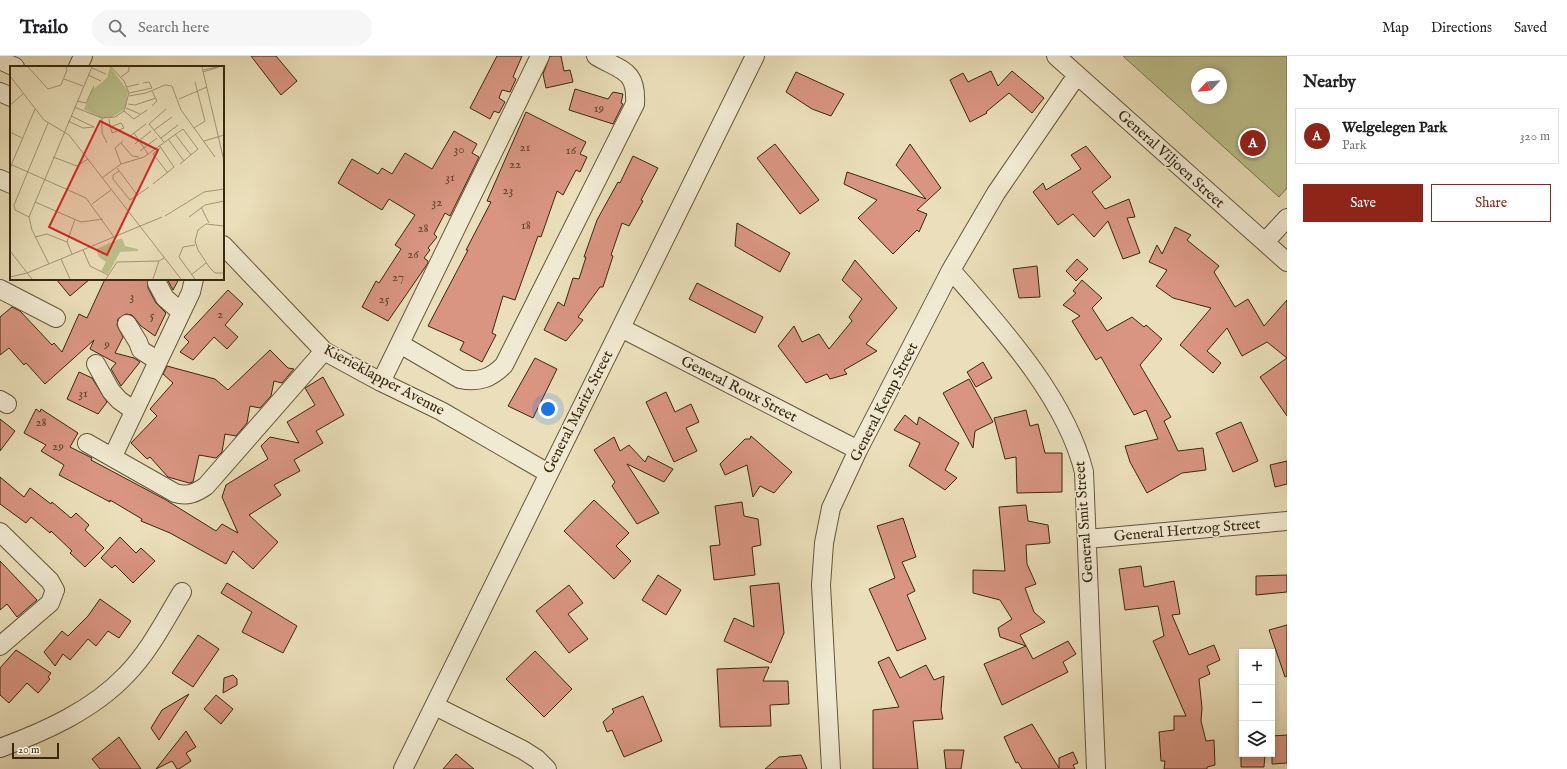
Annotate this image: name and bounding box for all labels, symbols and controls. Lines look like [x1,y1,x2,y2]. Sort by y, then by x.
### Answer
search box [92,10,372,46]
text: Trailo [20,16,68,40]
icon: search [106,17,128,39]
text: Search here [138,18,209,37]
text: Map [1382,19,1409,37]
text: Directions [1431,19,1492,37]
text: Saved [1514,19,1547,37]
inset map [10,66,224,280]
north arrow [1191,68,1227,104]
text: Nearby [1303,72,1356,93]
house number: 19 [594,100,605,117]
street label: General Viljoen Street [1113,106,1229,212]
text: Welgelegen Park [1342,118,1447,137]
pin: A [1240,128,1266,158]
text: A [1313,128,1321,145]
text: 320 m [1520,128,1550,145]
text: Park [1342,137,1367,154]
house number: 21 [520,139,531,156]
house number: 30 [453,141,465,158]
house number: 16 [566,142,577,159]
house number: 22 [509,156,521,173]
house number: 31 [445,169,455,186]
house number: 23 [503,182,514,199]
button: Save [1303,184,1423,222]
button: Share [1431,184,1551,222]
house number: 32 [432,194,442,211]
house number: 18 [521,217,531,234]
house number: 28 [417,220,429,237]
house number: 26 [407,246,419,263]
house number: 27 [392,269,404,286]
house number: 3 [130,288,135,305]
house number: 25 [379,291,390,308]
house number: 2 [217,306,223,323]
house number: 5 [150,307,155,324]
house number: 9 [103,336,110,353]
street label: General Kemp Street [846,339,922,465]
street label: Kierieklapper Avenue [320,340,448,420]
street label: General Maritz Street [539,347,617,477]
street label: General Roux Street [678,351,800,427]
house number: 31 [78,385,88,402]
your location [538,399,558,419]
house number: 28 [35,414,47,431]
house number: 29 [52,438,64,455]
street label: General Smit Street [1070,460,1098,584]
street label: General Hertzog Street [1113,514,1261,546]
map controls [1239,649,1275,757]
button: + [1239,649,1275,685]
button: − [1239,685,1275,721]
button: layers [1239,721,1275,757]
scale bar [12,741,59,760]
text: 20 m [18,743,39,757]

